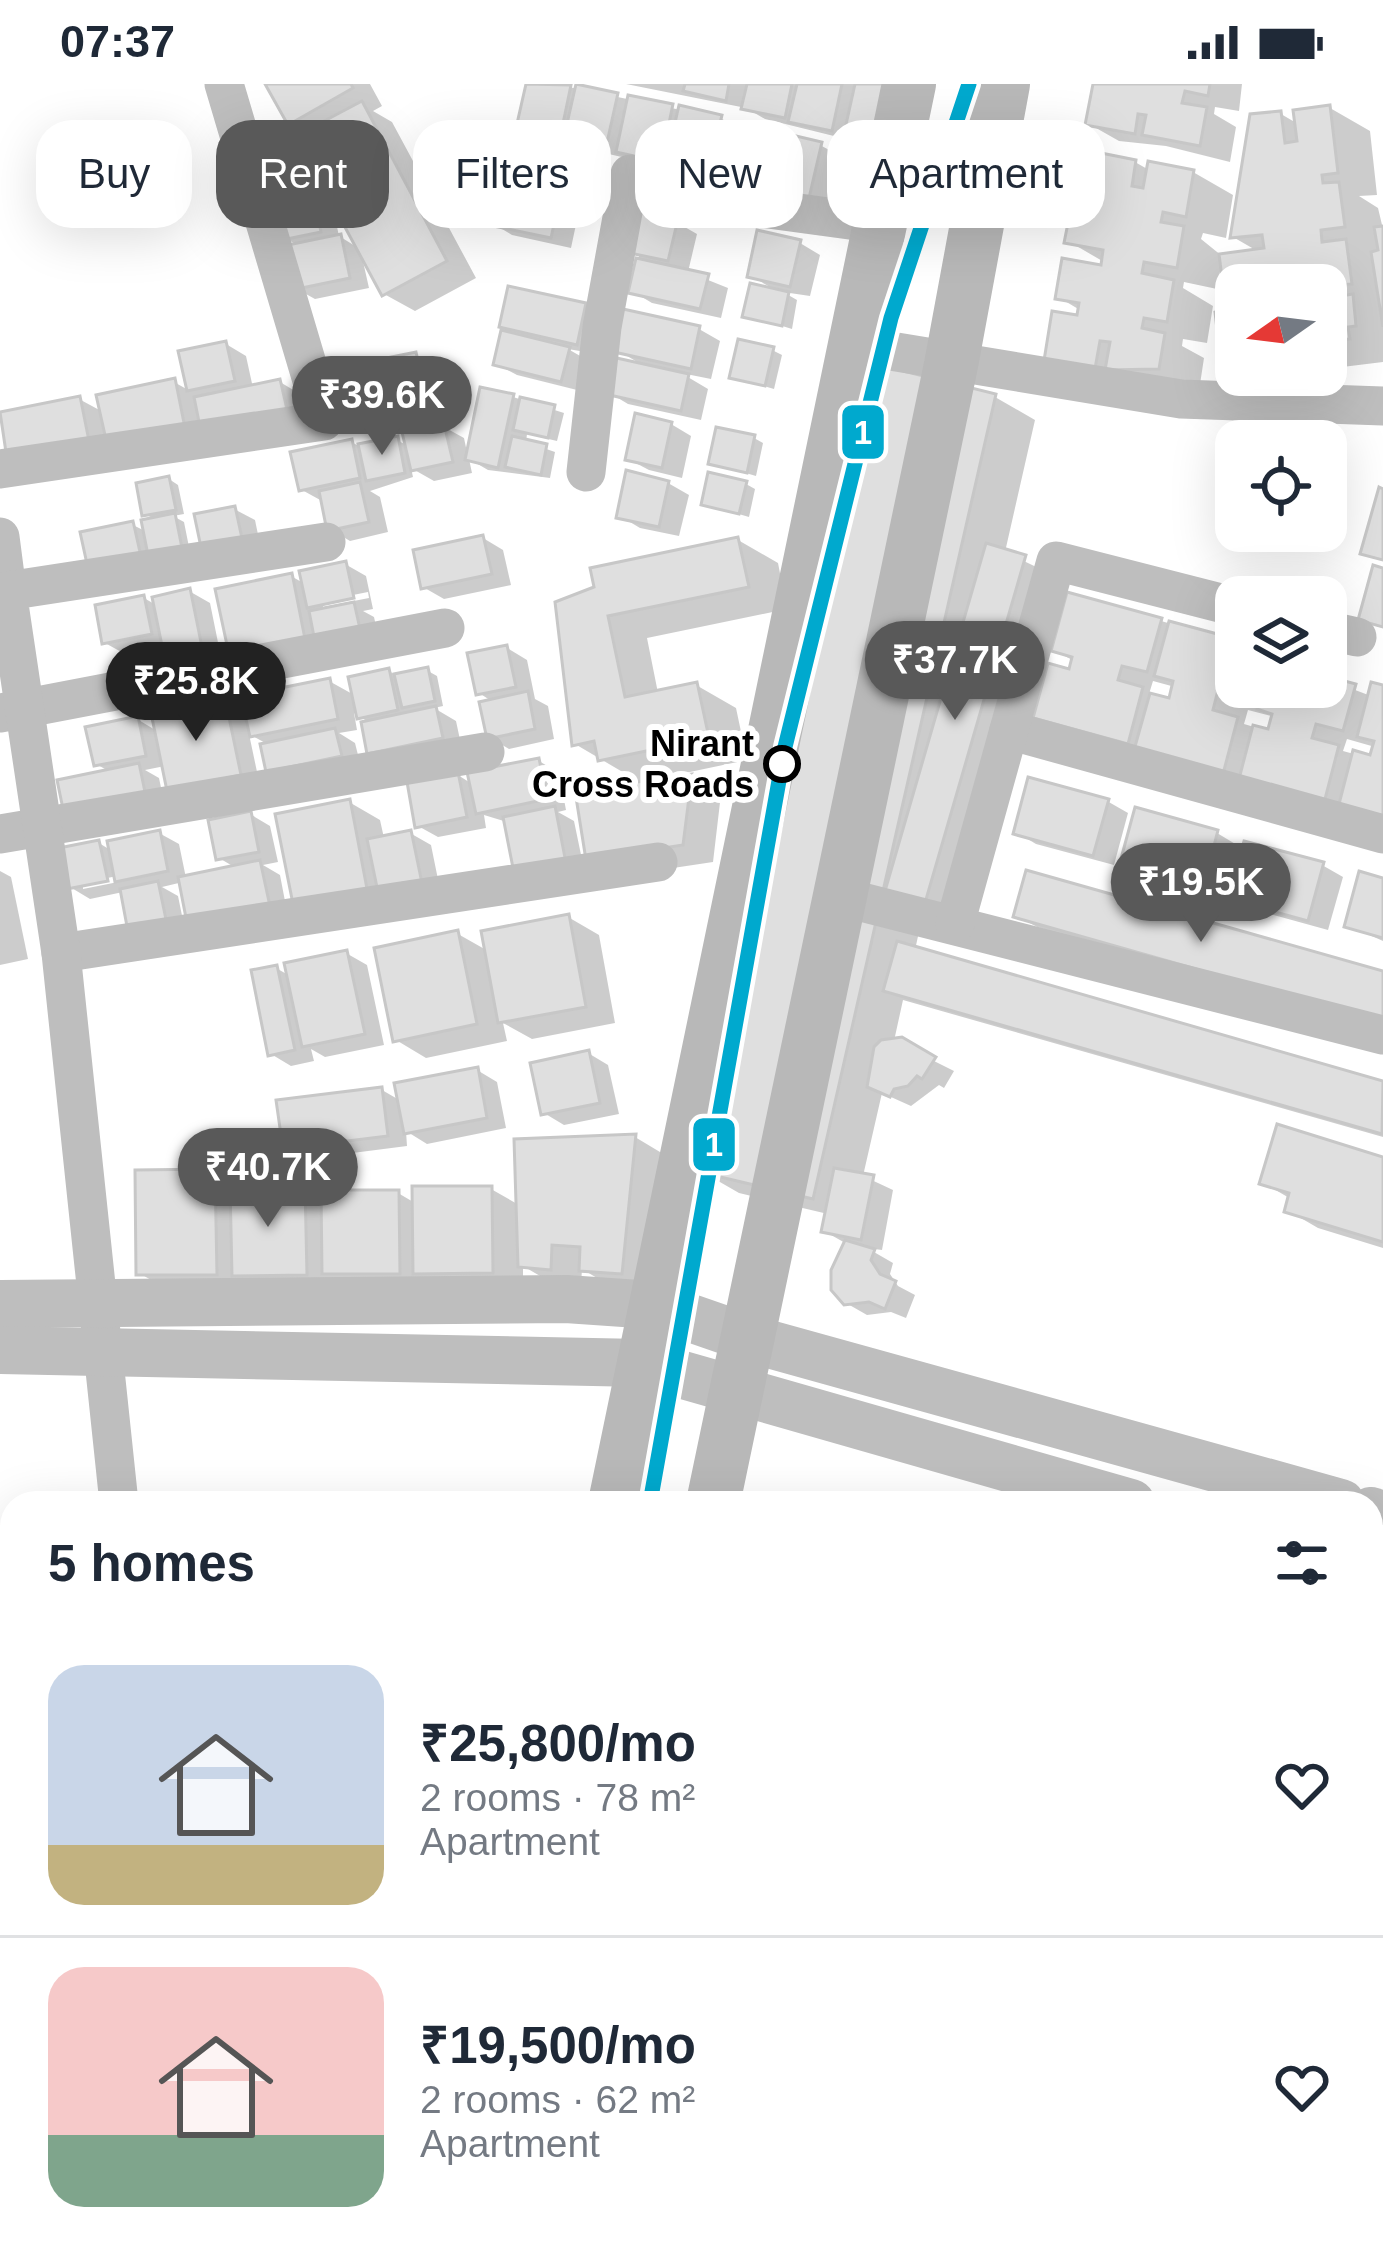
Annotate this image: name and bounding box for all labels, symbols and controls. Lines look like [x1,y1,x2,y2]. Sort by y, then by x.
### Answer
text: 07:37 [60,16,175,67]
chip: Buy [36,120,192,228]
chip: Rent [216,120,389,228]
chip: Filters [413,120,611,228]
chip: New [635,120,803,228]
chip: Apartment [827,120,1105,228]
north arrow [1215,264,1347,396]
map controls [1215,264,1347,708]
pin: ₹39.6K [284,356,480,458]
text: ₹39.6K [319,373,445,416]
line badge: 1 [840,403,886,461]
text: 1 [854,414,872,451]
button: locate [1215,420,1347,552]
button: layers [1215,576,1347,708]
pin: ₹37.7K [857,621,1053,723]
text: ₹37.7K [892,638,1018,681]
pin: ₹25.8K [98,642,294,744]
text: ₹25.8K [133,659,259,702]
place label: Nirant Cross Roads [532,723,754,805]
marker: Nirant Cross Roads [765,747,799,781]
pin: ₹19.5K [1103,843,1299,945]
text: ₹19.5K [1138,860,1264,903]
line badge: 1 [691,1116,737,1173]
text: 1 [705,1126,723,1163]
pin: ₹40.7K [170,1128,366,1230]
text: ₹40.7K [205,1145,331,1188]
icon: filters [1269,1530,1335,1596]
text: 5 homes [48,1535,255,1592]
icon: home [144,1713,288,1857]
text: ₹25,800/mo [420,1715,696,1772]
icon: heart [1269,1752,1335,1818]
text: 2 rooms · 78 m² [420,1776,695,1819]
text: Apartment [420,1820,600,1863]
icon: home [144,2015,288,2159]
text: ₹19,500/mo [420,2017,696,2074]
icon: heart [1269,2054,1335,2120]
text: 2 rooms · 62 m² [420,2078,695,2121]
text: Apartment [420,2122,600,2165]

